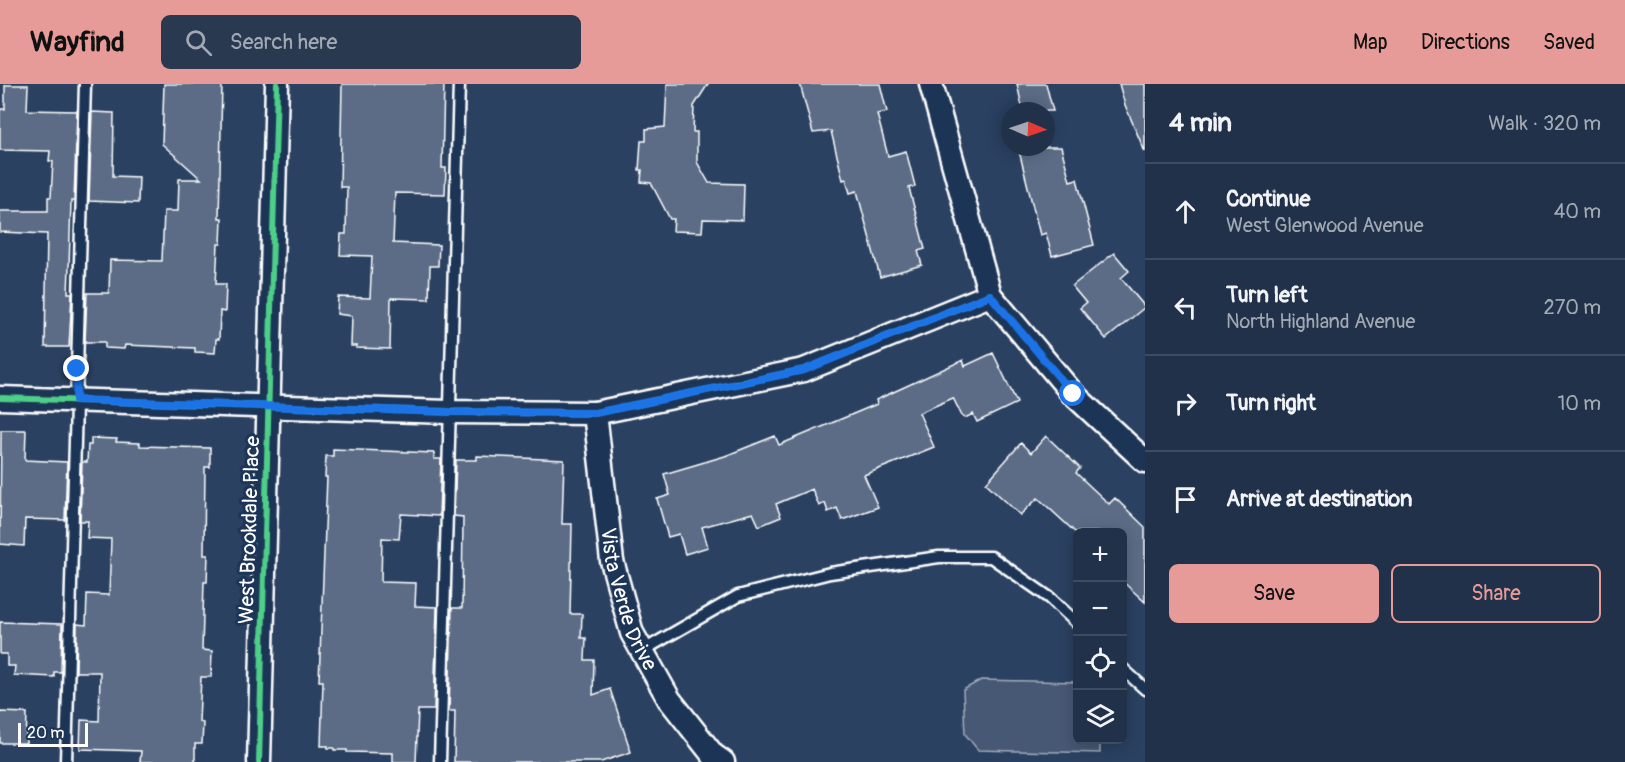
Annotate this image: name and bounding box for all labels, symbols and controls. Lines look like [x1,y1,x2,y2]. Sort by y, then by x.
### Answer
search box [161,15,581,69]
text: Wayfind [30,25,125,60]
icon: search [182,26,215,59]
text: Search here [230,28,337,56]
text: Map [1353,29,1388,56]
text: Directions [1421,29,1510,56]
text: Saved [1543,29,1595,56]
north arrow [1001,102,1055,156]
text: 4 min [1169,107,1232,139]
text: Walk · 320 m [1488,111,1601,136]
text: Continue [1226,185,1310,213]
icon: ahead [1169,195,1202,228]
text: 40 m [1554,199,1601,224]
text: West Glenwood Avenue [1226,213,1424,238]
text: Turn left [1226,281,1308,309]
icon: left [1169,291,1202,324]
text: 270 m [1543,295,1601,320]
text: North Highland Avenue [1226,309,1415,334]
route end [63,355,89,381]
route start [1059,380,1085,406]
icon: right [1169,387,1202,420]
text: Turn right [1226,389,1316,417]
text: 10 m [1557,391,1601,416]
street label: West Brookdale Place [233,435,266,625]
icon: arrive [1169,483,1202,516]
text: Arrive at destination [1226,485,1412,513]
street label: Vista Verde Drive [594,526,664,676]
map controls [1073,528,1127,744]
button: + [1073,528,1127,582]
button: Save [1169,564,1379,623]
button: Share [1391,564,1601,623]
button: − [1073,582,1127,636]
button: locate [1073,636,1127,690]
button: layers [1073,690,1127,744]
scale bar [18,720,88,748]
text: 20 m [27,723,65,743]

